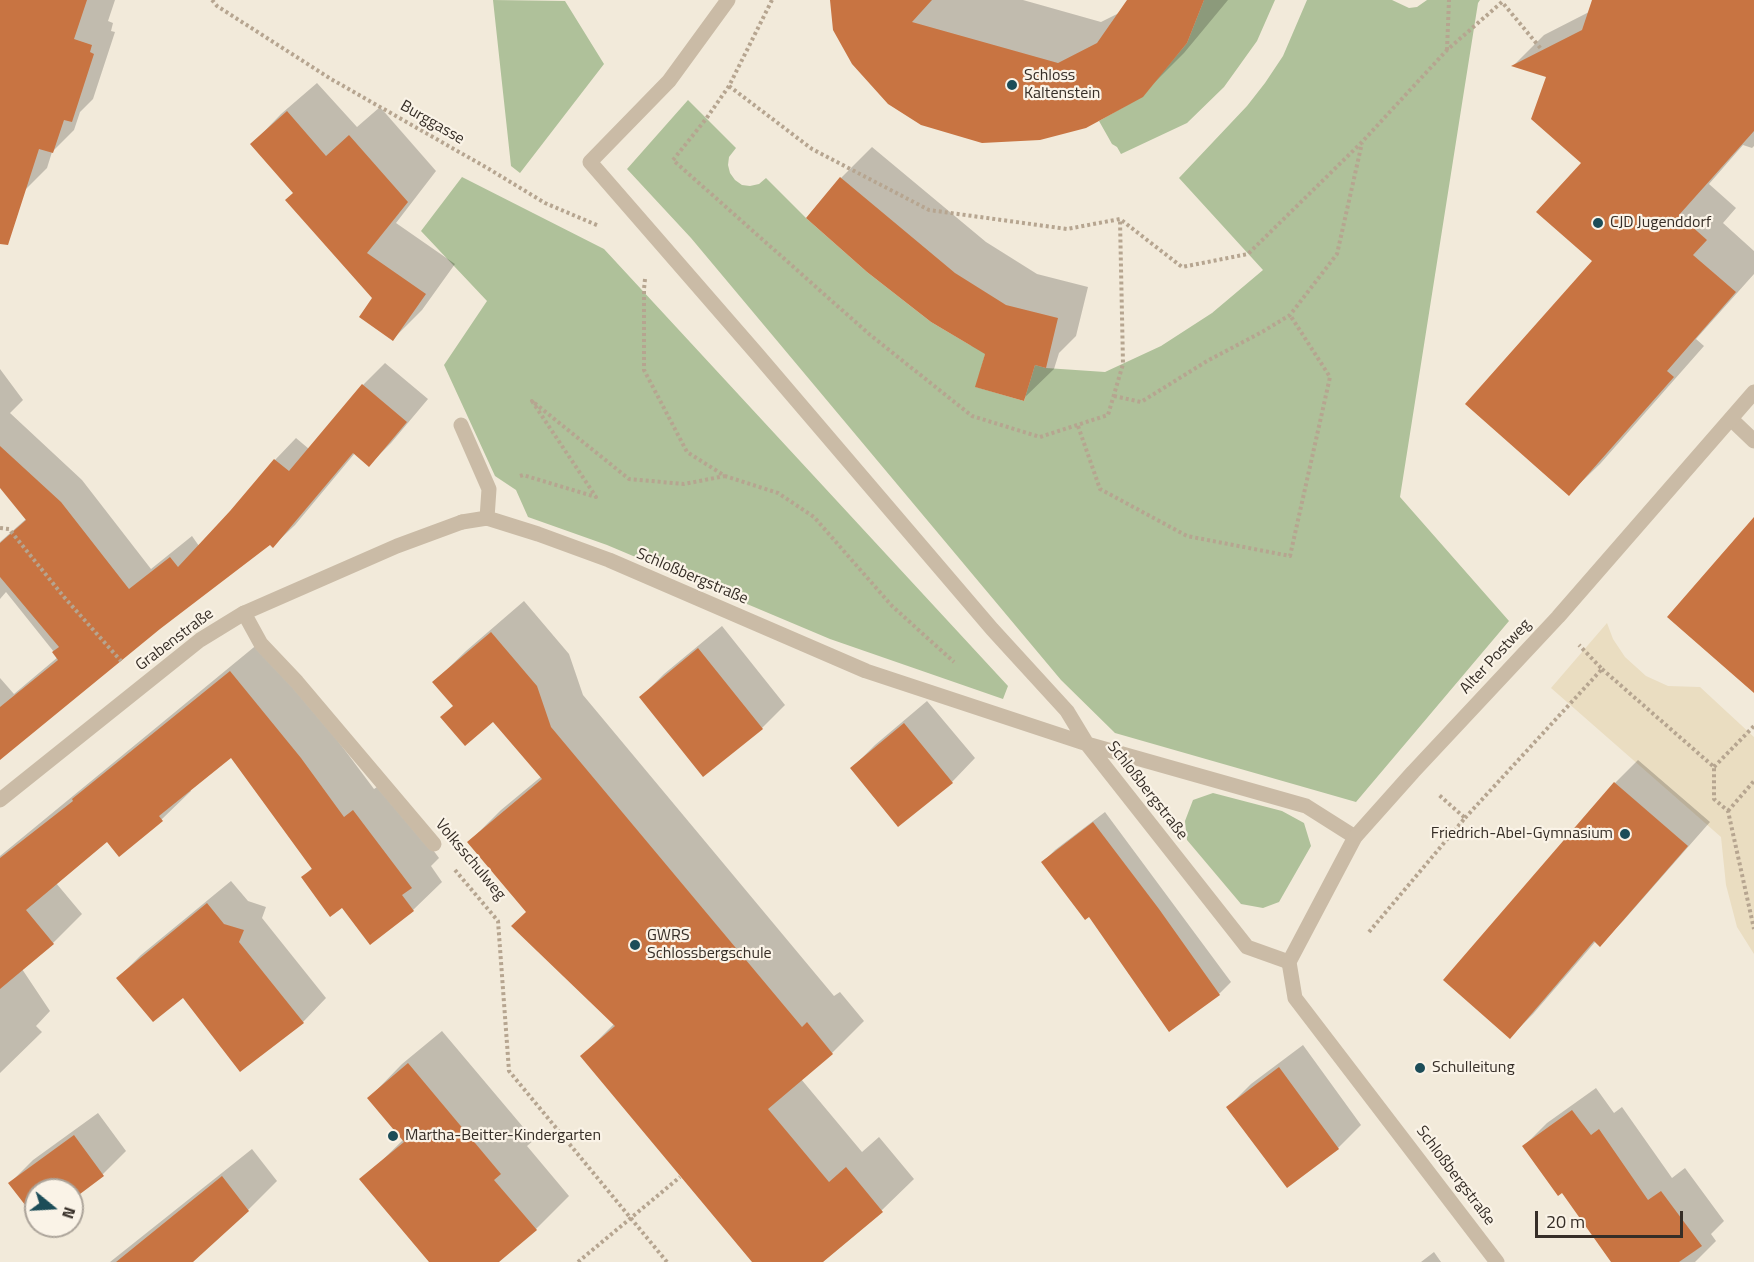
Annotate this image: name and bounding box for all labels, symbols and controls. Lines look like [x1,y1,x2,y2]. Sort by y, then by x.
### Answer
place label: Schloss Kaltenstein [1024,66,1100,104]
marker: Schloss Kaltenstein [1005,78,1019,92]
street label: Burggasse [396,97,468,149]
place label: CJD Jugenddorf [1610,213,1711,233]
marker: CJD Jugenddorf [1591,216,1605,230]
street label: Schloßbergstraße [633,545,751,609]
street label: Grabenstraße [132,605,218,675]
street label: Alter Postweg [1456,616,1536,698]
street label: Schloßbergstraße [1103,738,1191,844]
street label: Volksschulweg [431,816,509,904]
place label: Friedrich-Abel-Gymnasium [1431,824,1613,844]
marker: Friedrich-Abel-Gymnasium [1618,827,1632,841]
place label: GWRS Schlossbergschule [647,926,772,964]
marker: GWRS Schlossbergschule [628,938,642,952]
place label: Schulleitung [1432,1058,1515,1078]
marker: Schulleitung [1413,1061,1427,1075]
street label: Schloßbergstraße [1411,1122,1499,1230]
place label: Martha-Beitter-Kindergarten [405,1126,601,1146]
marker: Martha-Beitter-Kindergarten [386,1129,400,1143]
north arrow [24,1178,84,1238]
scale bar [1538,1199,1686,1237]
text: N [56,1204,82,1222]
text: 20 m [1546,1208,1585,1235]

